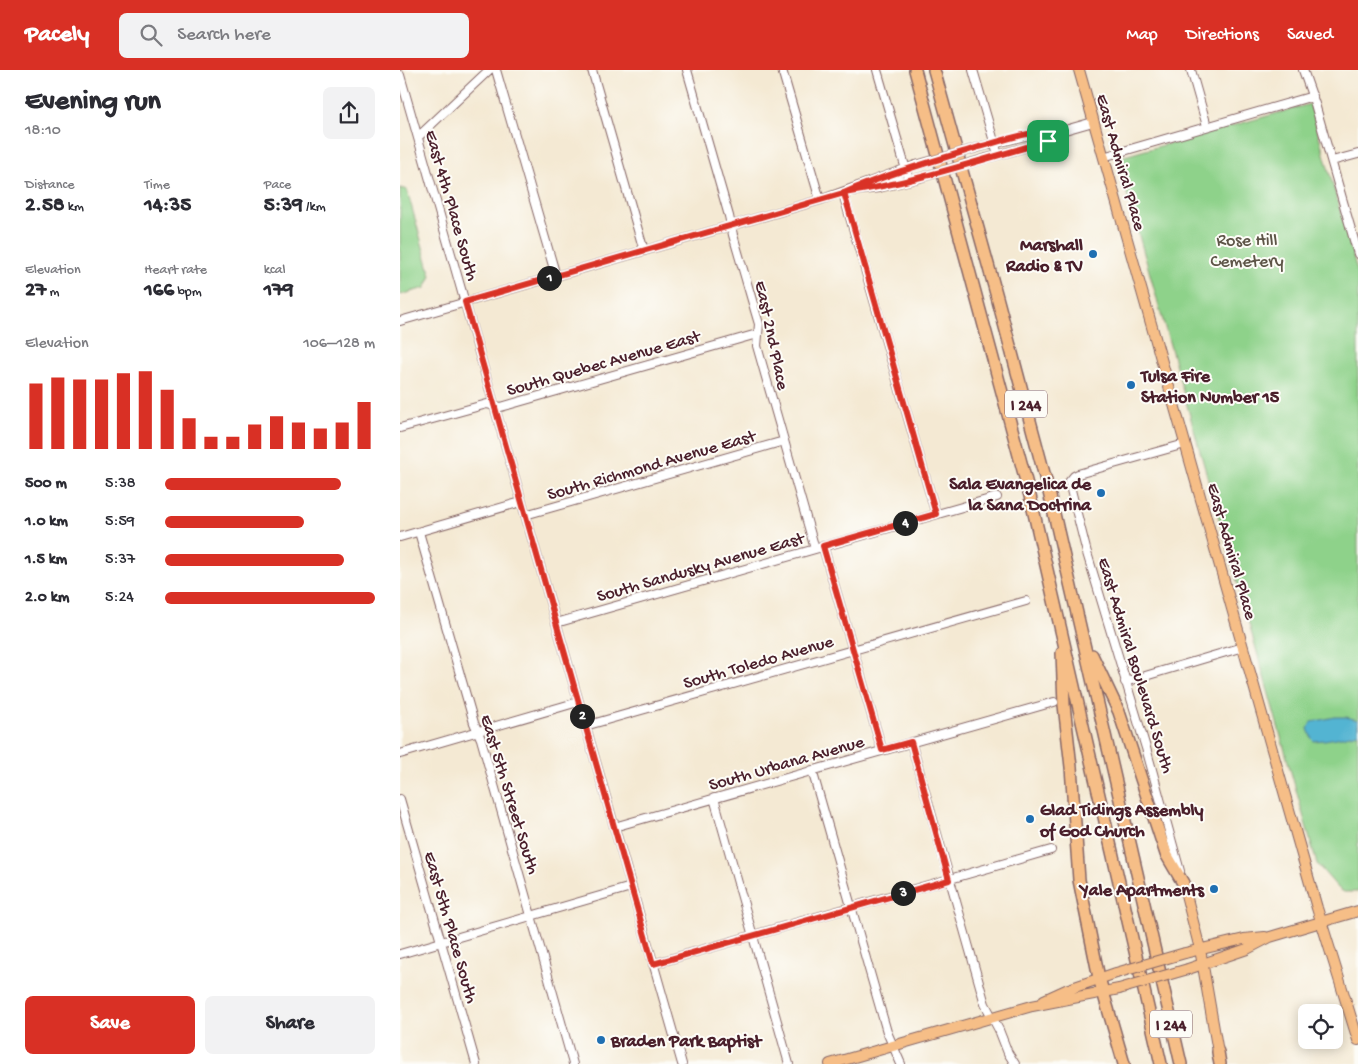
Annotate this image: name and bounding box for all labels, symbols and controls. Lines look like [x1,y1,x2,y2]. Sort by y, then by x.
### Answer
search box [119,13,469,58]
text: Pacely [25,21,89,50]
icon: search [137,21,165,49]
text: Search here [177,24,271,47]
text: Map [1126,25,1158,46]
text: Directions [1186,25,1259,46]
text: Saved [1287,25,1333,46]
text: Evening run [25,86,161,119]
button: share [323,87,375,139]
street label: East Admiral Place [1090,92,1149,234]
pin [1027,120,1069,162]
text: 18:10 [25,122,61,141]
icon: arrive [1034,127,1062,155]
street label: East 4th Place South [419,128,482,284]
text: Distance [25,177,74,194]
text: Time [144,177,170,194]
text: Pace [264,177,291,194]
text: 2.58 [25,194,64,219]
text: 14:35 [144,194,191,219]
text: 5:39 [264,194,303,219]
text: km [64,199,84,216]
text: /km [303,199,326,216]
park label: Rose Hill Cemetery [1211,231,1284,273]
place label: Marshall Radio & TV [1005,236,1083,278]
marker: Marshall Radio & TV [1087,248,1099,260]
text: Elevation [25,262,81,279]
text: Heart rate [144,262,207,279]
text: kcal [264,262,286,279]
pin: 1 [536,266,562,290]
text: 1 [547,270,552,287]
text: 27 [25,279,46,304]
text: 166 [144,279,174,304]
text: 179 [264,279,294,304]
street label: East 2nd Place [749,279,793,393]
text: m [46,284,59,301]
text: bpm [174,284,202,301]
street label: South Quebec Avenue East [505,326,704,402]
text: Elevation [25,335,89,354]
text: 106–128 m [303,335,375,354]
place label: Tulsa Fire Station Number 15 [1139,367,1280,409]
marker: Tulsa Fire Station Number 15 [1125,379,1137,391]
road number: I 244 [1005,390,1047,418]
street label: South Richmond Avenue East [545,426,760,506]
text: 500 m [25,475,67,494]
text: 5:38 [105,475,136,494]
place label: Sala Evangelica de la Sana Doctrina [949,475,1092,517]
street label: East Admiral Place [1201,481,1260,623]
marker: Sala Evangelica de la Sana Doctrina [1095,487,1107,499]
pin: 4 [892,510,918,536]
text: 1.0 km [25,513,68,532]
text: 5:59 [105,513,135,532]
text: 4 [902,515,909,532]
street label: South Sandusky Avenue East [595,528,808,608]
text: 1.5 km [25,551,67,570]
text: 5:37 [105,551,135,570]
street label: East Admiral Boulevard South [1092,555,1178,776]
text: 2.0 km [25,589,69,608]
text: 5:24 [105,589,134,608]
street label: South Toledo Avenue [681,632,837,695]
pin: 2 [570,704,594,728]
text: 2 [579,708,586,725]
street label: East 5th Street South [474,712,543,877]
street label: South Urbana Avenue [707,732,867,797]
place label: Glad Tidings Assembly of God Church [1039,801,1203,843]
marker: Glad Tidings Assembly of God Church [1024,813,1036,825]
street label: East 5th Place South [418,849,481,1006]
pin: 3 [890,880,916,906]
place label: Yale Apartments [1078,881,1205,902]
marker: Yale Apartments [1208,883,1220,895]
text: 3 [900,885,907,902]
button: Save [25,996,195,1054]
button: Share [205,996,375,1054]
map controls [1298,1004,1343,1049]
button: locate [1298,1004,1343,1049]
road number: I 244 [1150,1011,1192,1038]
place label: Braden Park Baptist [610,1032,763,1053]
marker: Braden Park Baptist [595,1034,607,1046]

